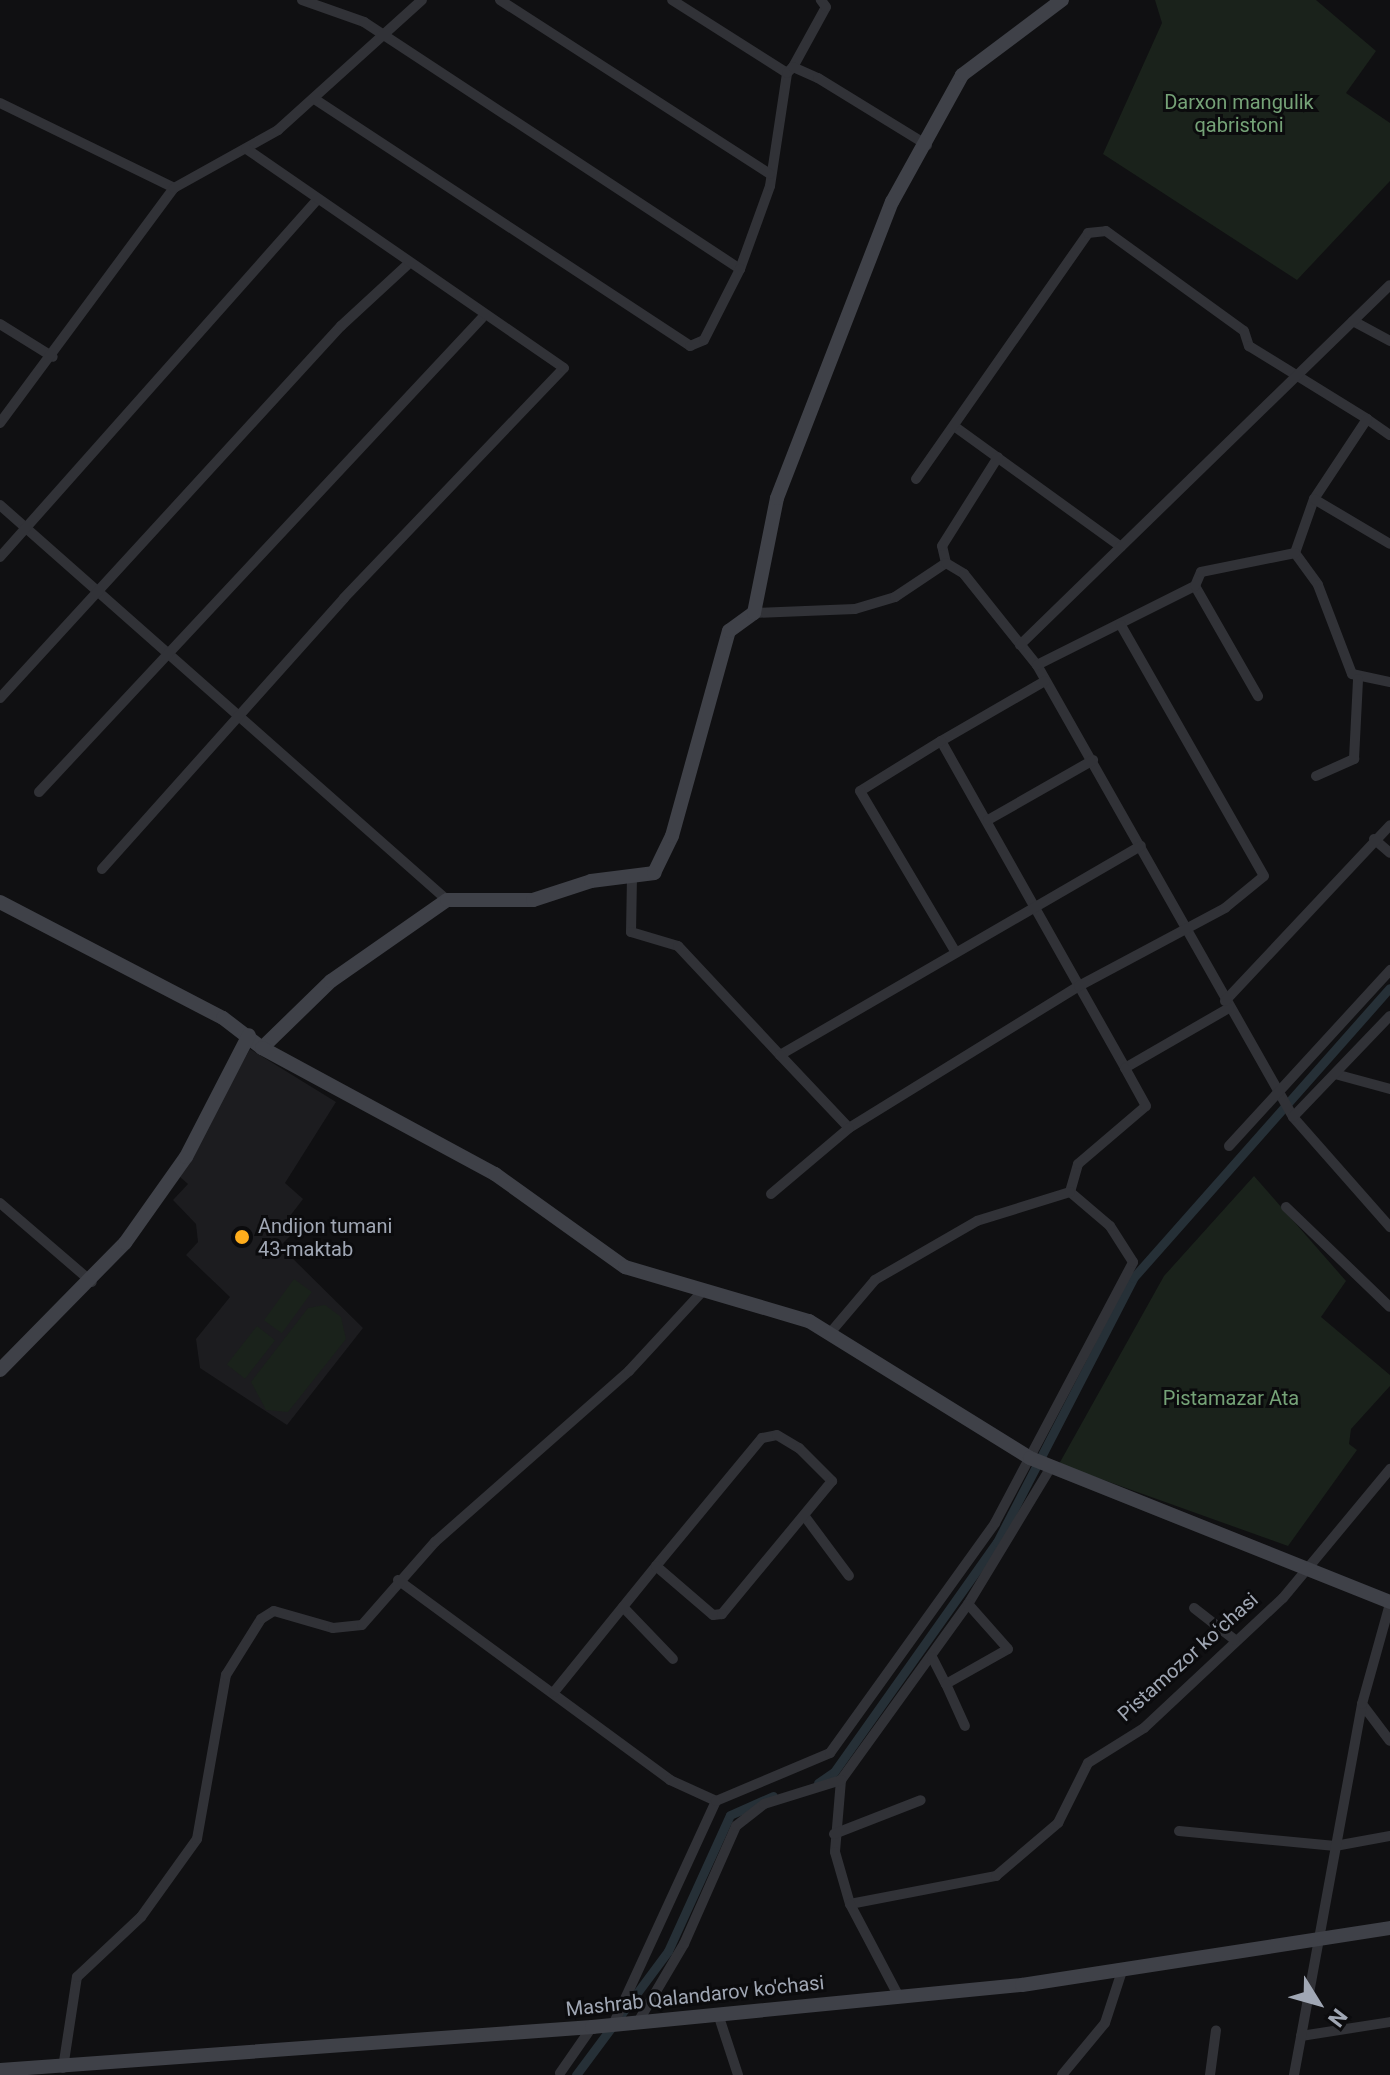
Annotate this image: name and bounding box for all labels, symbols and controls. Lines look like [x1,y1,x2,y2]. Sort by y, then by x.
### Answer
park label: Darxon mangulik qabristoni [1164,91,1314,138]
place label: Andijon tumani 43-maktab [258,1214,392,1261]
marker: Andijon tumani 43-maktab [233,1228,251,1246]
park label: Pistamazar Ata [1163,1386,1299,1410]
street label: Pistamozor koʻchasi [1113,1588,1263,1726]
north arrow [1278,1963,1358,2043]
street label: Mashrab Qalandarov ko'chasi [565,1970,825,2022]
text: N [1323,2004,1352,2031]

